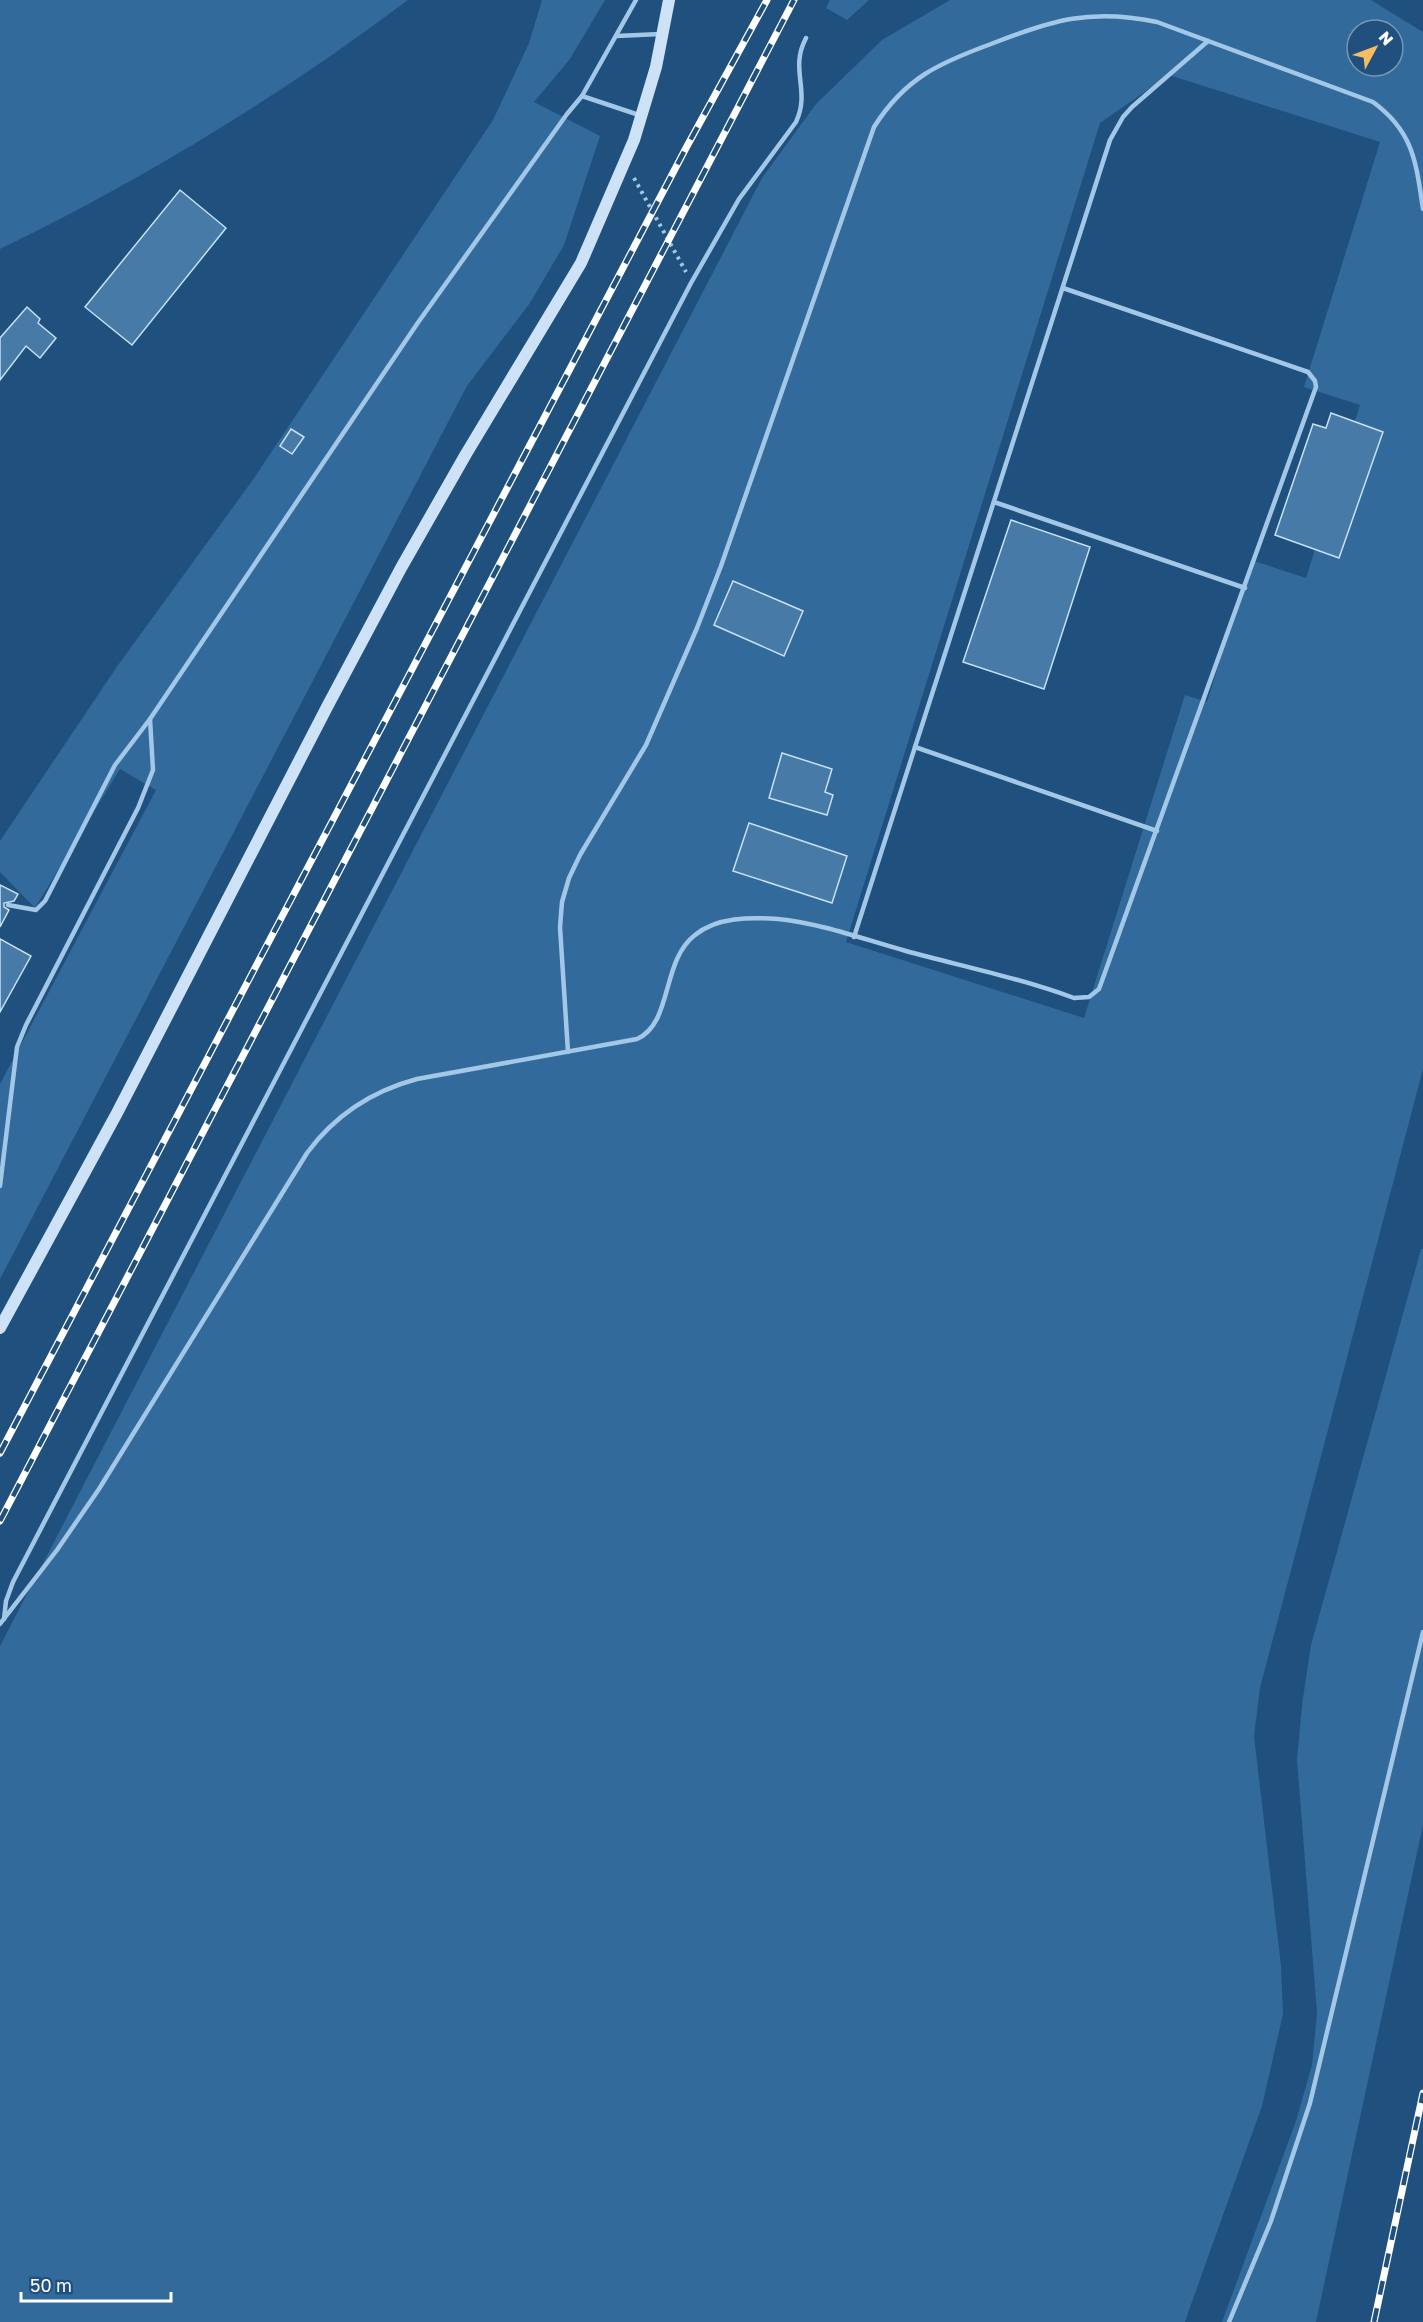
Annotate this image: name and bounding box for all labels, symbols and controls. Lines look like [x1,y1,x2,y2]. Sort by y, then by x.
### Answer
north arrow [1345,18,1405,78]
text: N [1375,27,1398,49]
scale bar [21,2265,171,2303]
text: 50 m [30,2274,72,2296]

